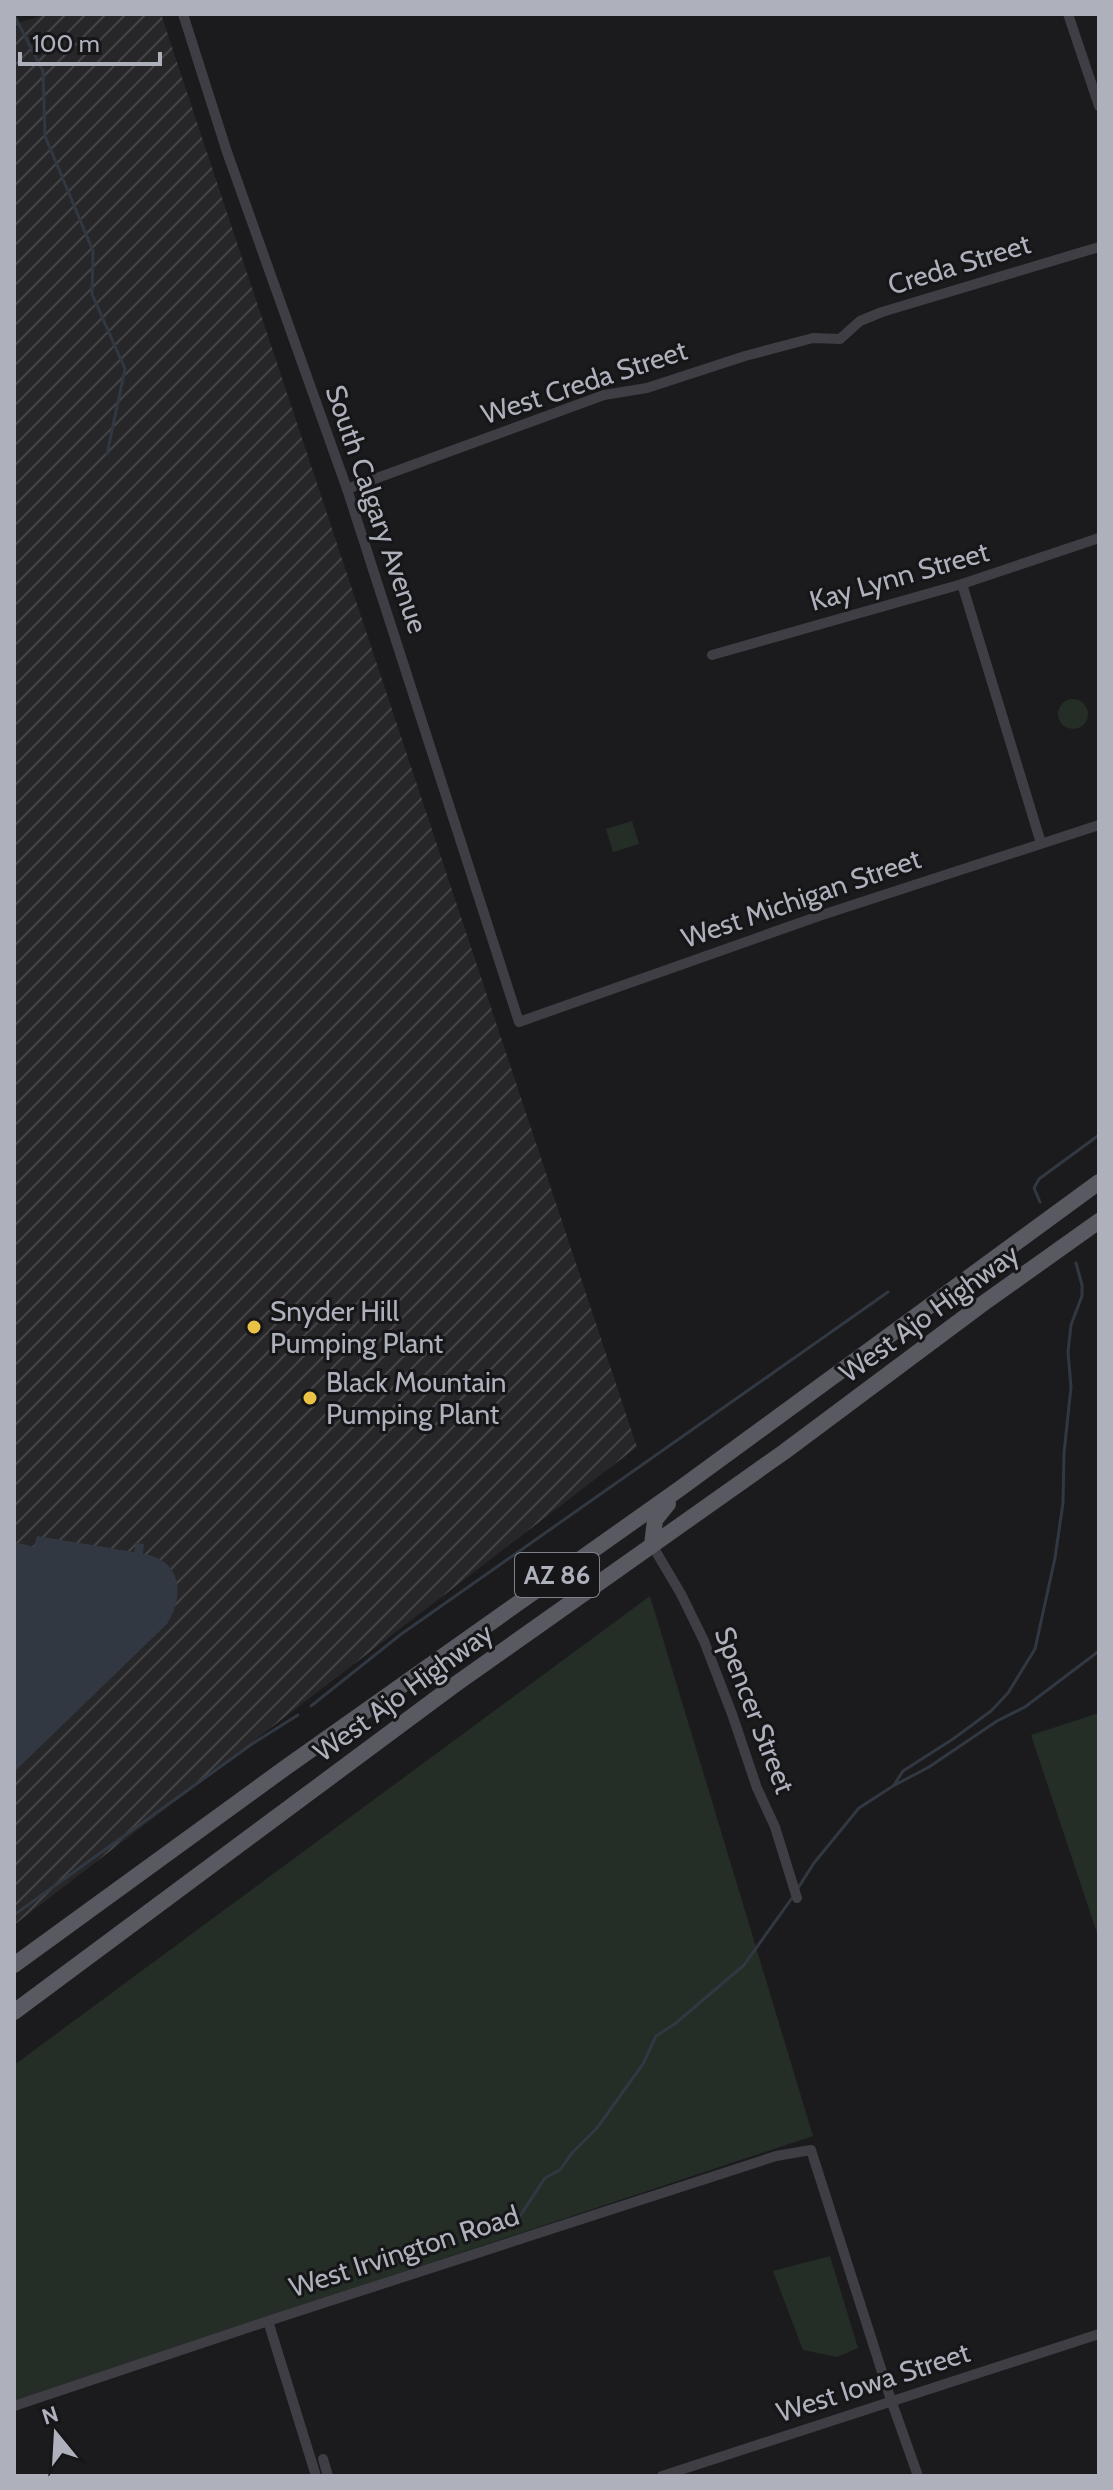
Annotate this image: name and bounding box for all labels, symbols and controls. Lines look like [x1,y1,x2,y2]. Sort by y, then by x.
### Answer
scale bar [20,16,160,66]
text: 100 m [32,29,100,58]
street label: Creda Street [884,226,1034,302]
street label: West Creda Street [477,333,691,431]
street label: South Calgary Avenue [319,381,435,637]
street label: Kay Lynn Street [805,534,993,618]
street label: West Michigan Street [677,841,925,955]
street label: West Ajo Highway [833,1237,1025,1389]
place label: Snyder Hill Pumping Plant [270,1294,443,1360]
marker: Snyder Hill Pumping Plant [245,1318,263,1336]
place label: Black Mountain Pumping Plant [326,1365,507,1431]
marker: Black Mountain Pumping Plant [301,1389,319,1407]
road number: AZ 86 [515,1553,599,1597]
street label: West Ajo Highway [307,1616,499,1768]
street label: Spencer Street [708,1622,802,1798]
street label: West Irvington Road [285,2198,523,2304]
street label: West Iowa Street [772,2335,974,2429]
north arrow [16,2394,96,2474]
text: N [38,2400,62,2431]

